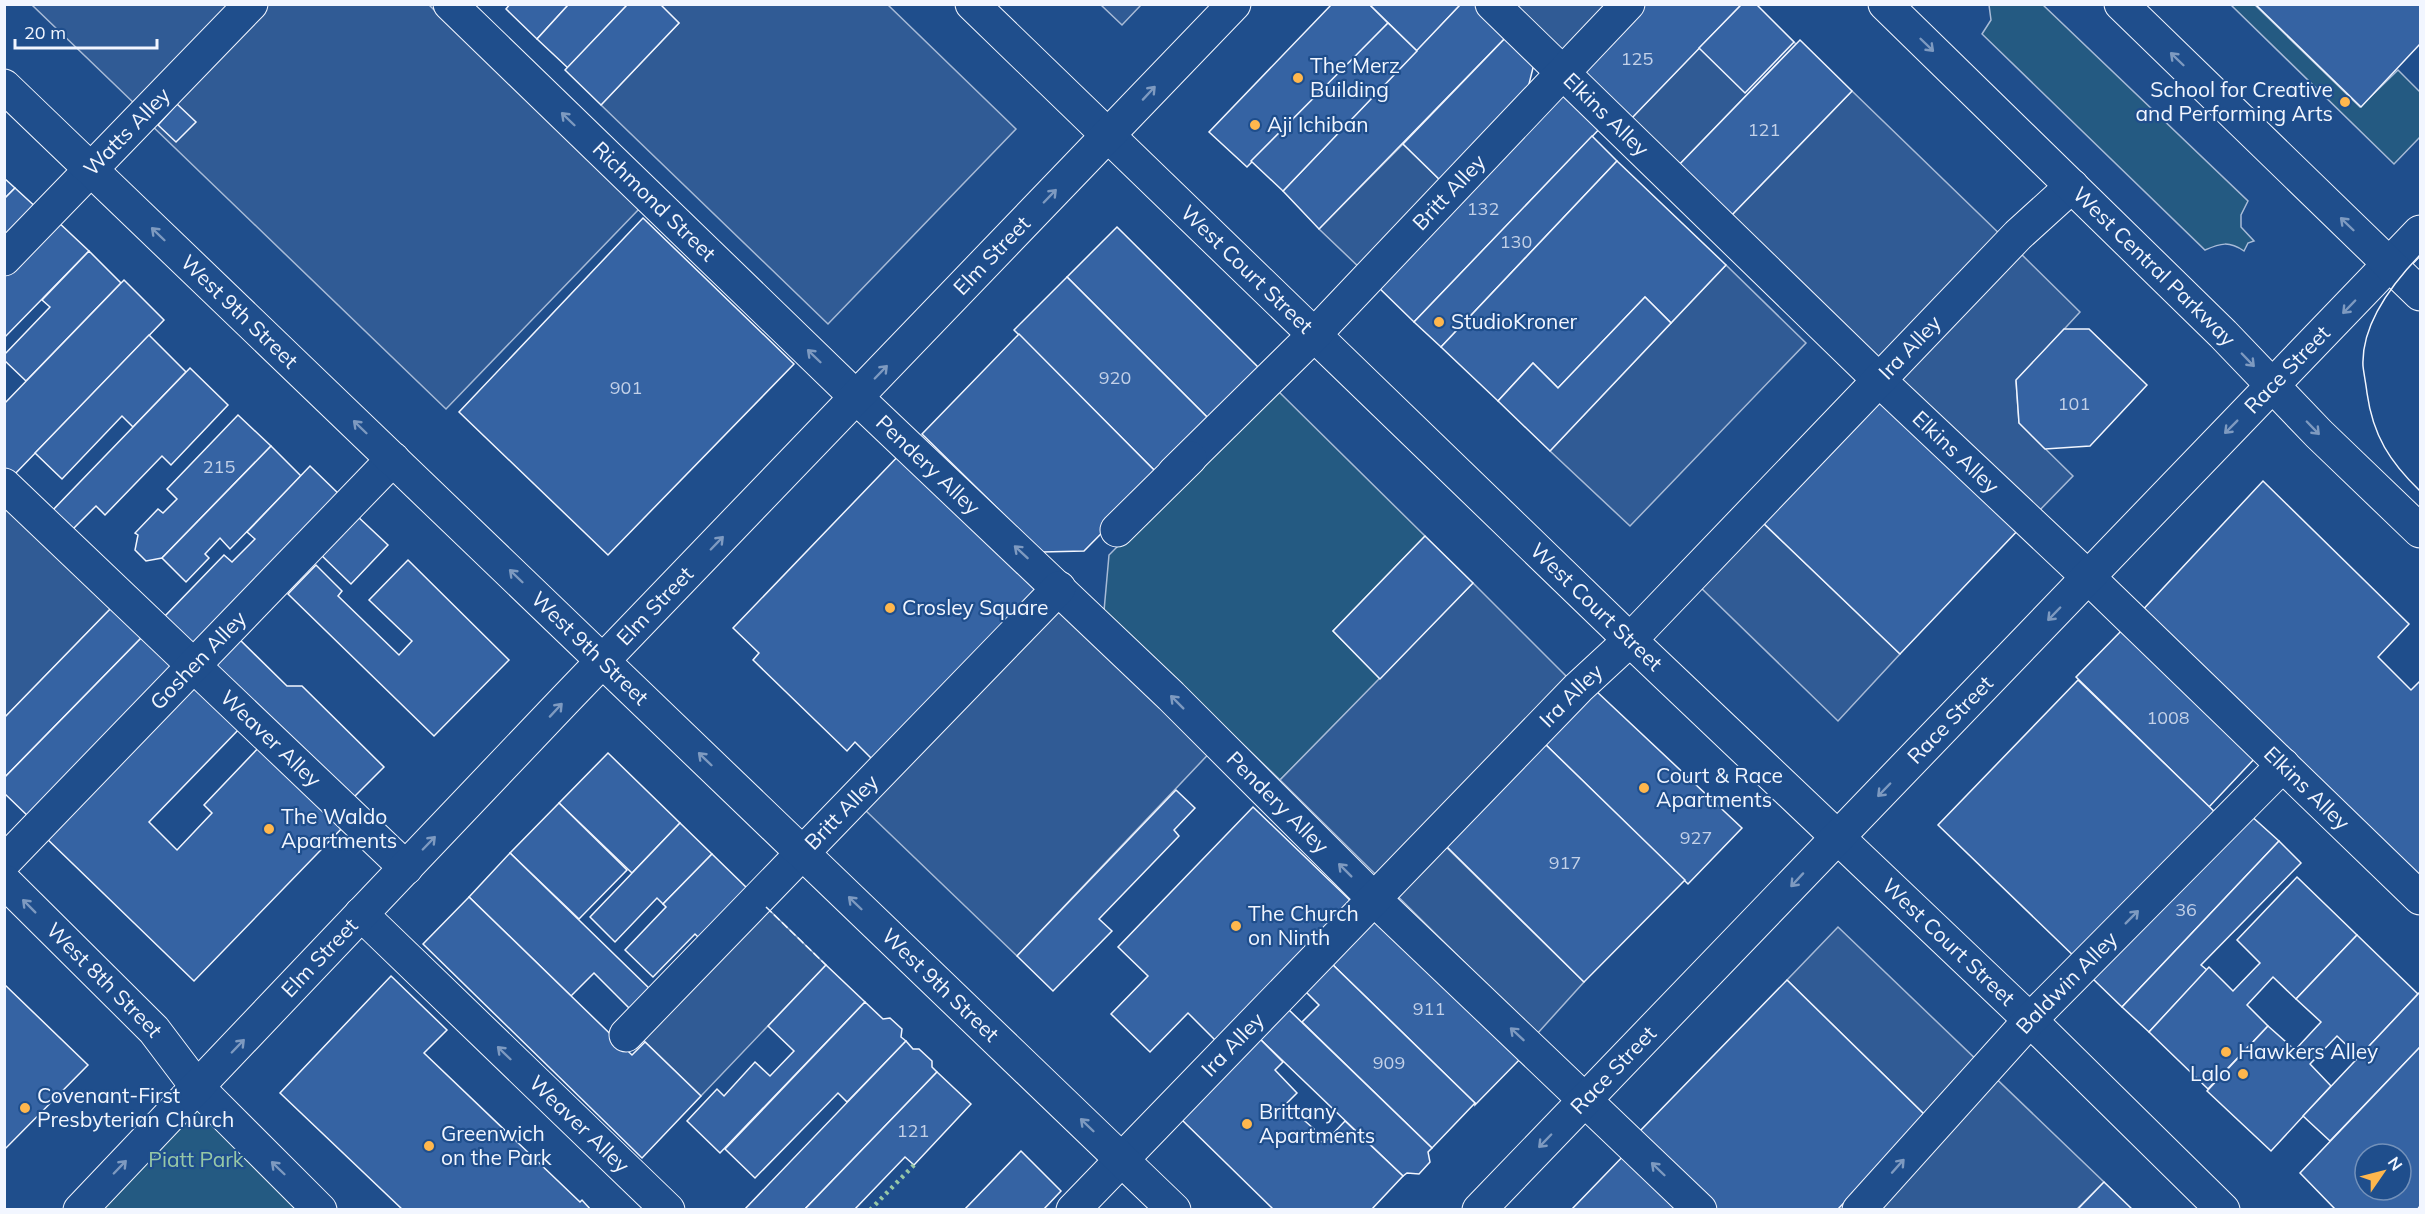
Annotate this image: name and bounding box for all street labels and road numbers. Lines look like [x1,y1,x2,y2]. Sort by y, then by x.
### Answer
street label: Elkins Alley [1558,67,1655,161]
street label: Watts Alley [78,82,175,181]
street label: Richmond Street [588,135,722,266]
street label: Britt Alley [1406,149,1490,235]
street label: West Central Parkway [2068,181,2242,351]
street label: West Court Street [1176,199,1319,338]
street label: Elm Street [947,210,1035,300]
street label: West 9th Street [176,249,304,373]
street label: Ira Alley [1873,309,1946,384]
street label: Race Street [2238,320,2335,419]
street label: Elkins Alley [1908,405,2005,499]
street label: Pendery Alley [871,409,986,520]
street label: West Court Street [1525,537,1668,676]
street label: Elm Street [611,561,698,650]
street label: West 9th Street [526,586,654,710]
street label: Goshen Alley [144,605,251,715]
street label: Ira Alley [1533,658,1608,732]
street label: Race Street [1901,670,1998,769]
street label: Weaver Alley [215,684,327,792]
street label: Elkins Alley [2259,740,2356,835]
street label: Pendery Alley [1222,745,1335,858]
street label: Britt Alley [799,769,883,855]
street label: West Court Street [1877,872,2021,1011]
street label: Elm Street [275,912,363,1002]
street label: West 8th Street [41,917,169,1042]
street label: West 9th Street [877,922,1005,1047]
street label: Baldwin Alley [2010,926,2122,1039]
street label: Ira Alley [1195,1007,1269,1081]
street label: Race Street [1564,1020,1661,1119]
street label: Weaver Alley [524,1069,635,1178]

